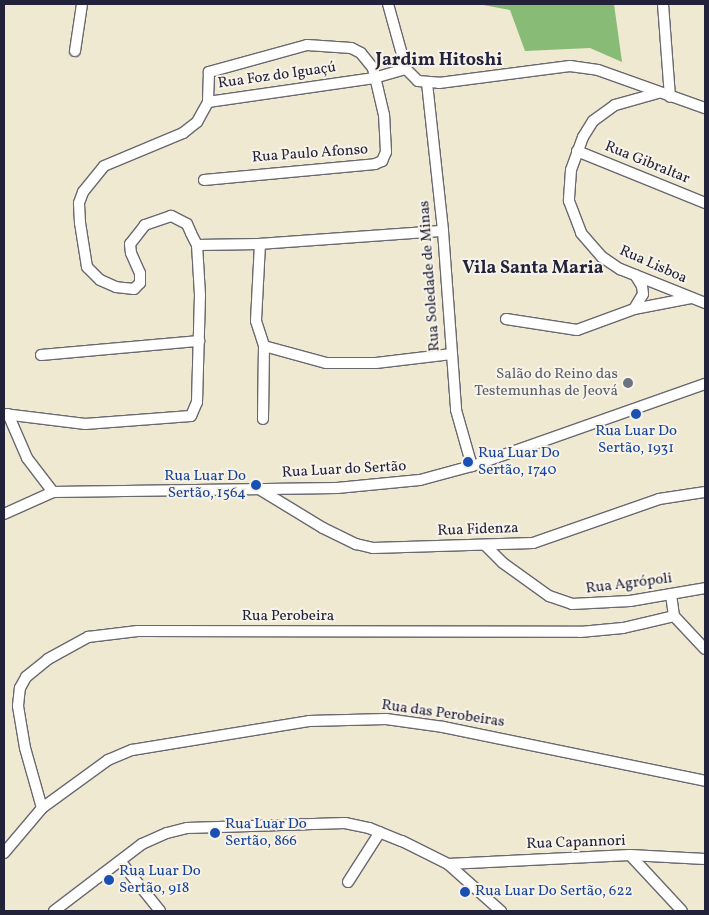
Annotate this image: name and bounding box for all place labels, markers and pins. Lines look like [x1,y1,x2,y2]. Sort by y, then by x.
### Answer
place label: Salão do Reino das Testemunhas de Jeová [474,365,618,400]
marker: Salão do Reino das Testemunhas de Jeová [622,377,634,389]
marker: Rua Luar Do Sertão, 1931 [630,408,642,420]
place label: Rua Luar Do Sertão, 1931 [595,422,677,457]
place label: Rua Luar Do Sertão, 1740 [478,444,560,479]
marker: Rua Luar Do Sertão, 1740 [462,456,474,468]
place label: Rua Luar Do Sertão, 1564 [164,467,246,502]
marker: Rua Luar Do Sertão, 1564 [250,479,262,491]
place label: Rua Luar Do Sertão, 866 [225,815,307,850]
marker: Rua Luar Do Sertão, 866 [209,827,221,839]
place label: Rua Luar Do Sertão, 918 [119,862,201,897]
marker: Rua Luar Do Sertão, 918 [103,874,115,886]
place label: Rua Luar Do Sertão, 622 [475,883,633,901]
marker: Rua Luar Do Sertão, 622 [459,886,471,898]

